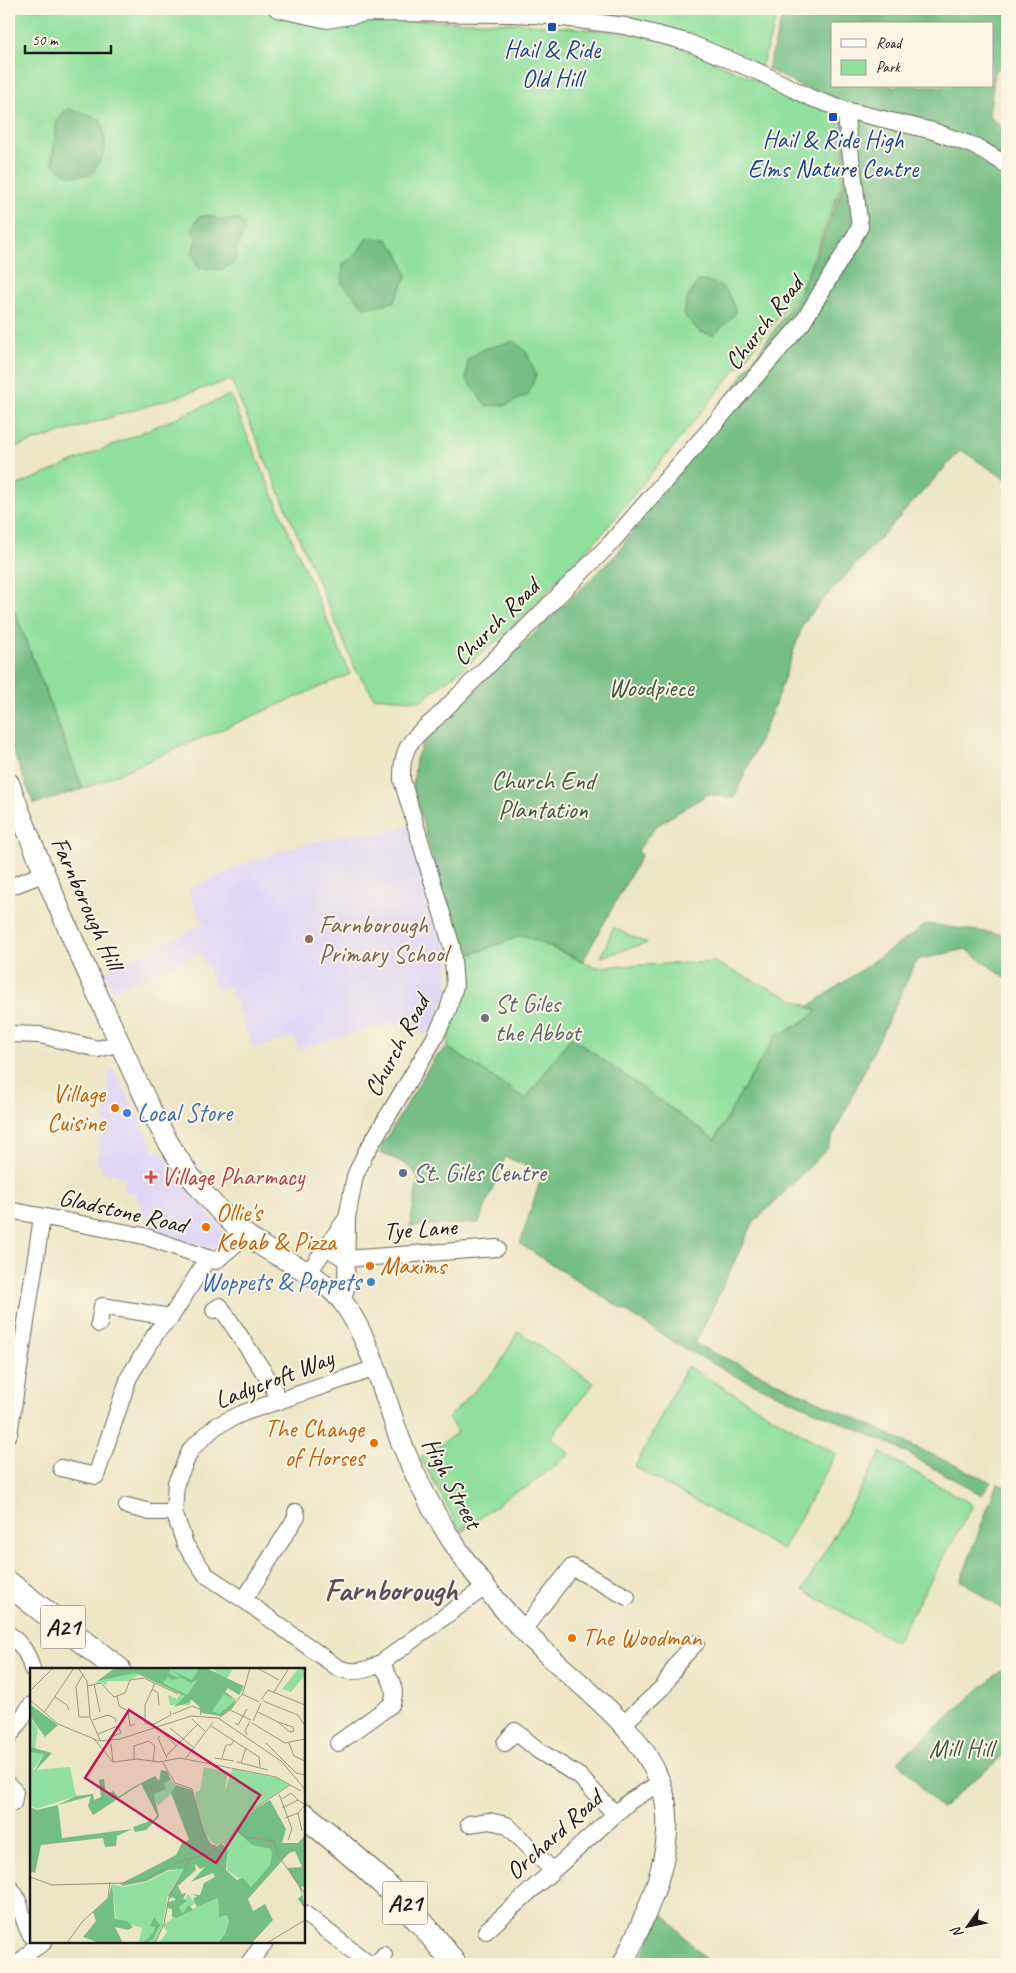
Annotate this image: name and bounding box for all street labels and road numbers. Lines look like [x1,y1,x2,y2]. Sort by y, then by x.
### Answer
street label: Church Road [717,266,813,376]
street label: Church Road [446,569,549,672]
street label: Farnborough Hill [43,832,132,979]
street label: Church Road [357,986,439,1102]
street label: Gladstone Road [56,1181,193,1242]
street label: Tye Lane [382,1210,459,1248]
street label: Ladycroft Way [210,1341,339,1416]
street label: High Street [415,1432,491,1537]
road number: A21 [40,1605,86,1648]
street label: Orchard Road [499,1781,611,1887]
road number: A21 [382,1882,428,1925]

